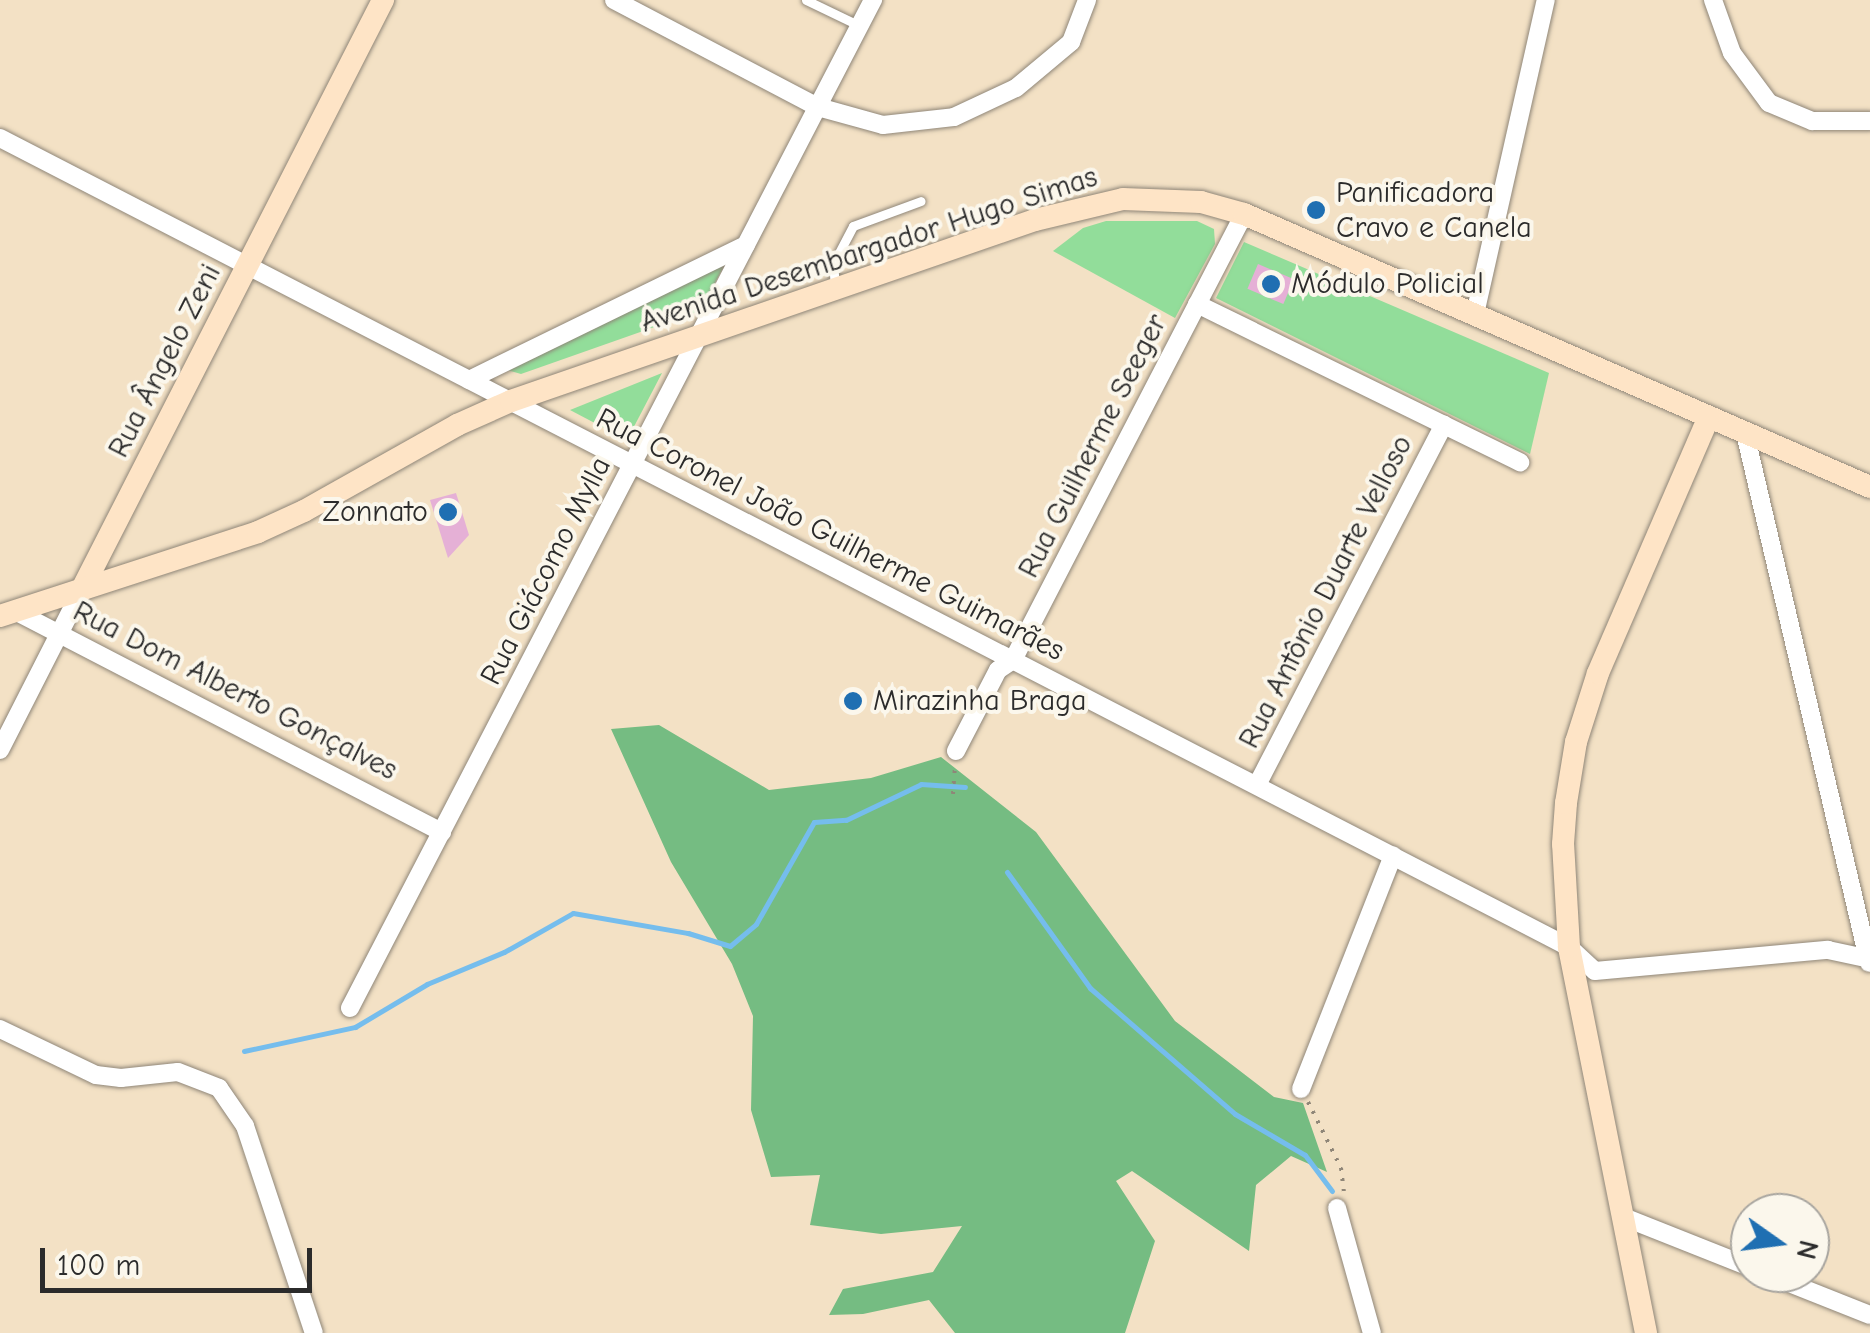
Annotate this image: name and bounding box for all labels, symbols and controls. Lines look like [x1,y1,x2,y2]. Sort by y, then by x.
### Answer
street label: Avenida Desembargador Hugo Simas [636,159,1102,341]
place label: Panificadora Cravo e Canela [1336,175,1532,246]
marker: Panificadora Cravo e Canela [1305,199,1327,221]
street label: Rua Ângelo Zeni [101,258,229,464]
place label: Módulo Policial [1291,266,1484,302]
marker: Módulo Policial [1260,273,1282,295]
street label: Rua Guilherme Seeger [1011,308,1175,584]
street label: Rua Coronel João Guilherme Guimarães [590,401,1070,669]
street label: Rua Antônio Duarte Velloso [1231,430,1421,754]
street label: Rua Giácomo Mylla [473,451,619,691]
place label: Zonnato [322,494,428,530]
marker: Zonnato [437,501,459,523]
street label: Rua Dom Alberto Gonçalves [67,594,403,788]
place label: Mirazinha Braga [873,683,1087,719]
marker: Mirazinha Braga [842,690,864,712]
north arrow [1730,1193,1830,1293]
scale bar [45,1228,318,1290]
text: N [1789,1237,1825,1262]
text: 100 m [57,1248,140,1283]

